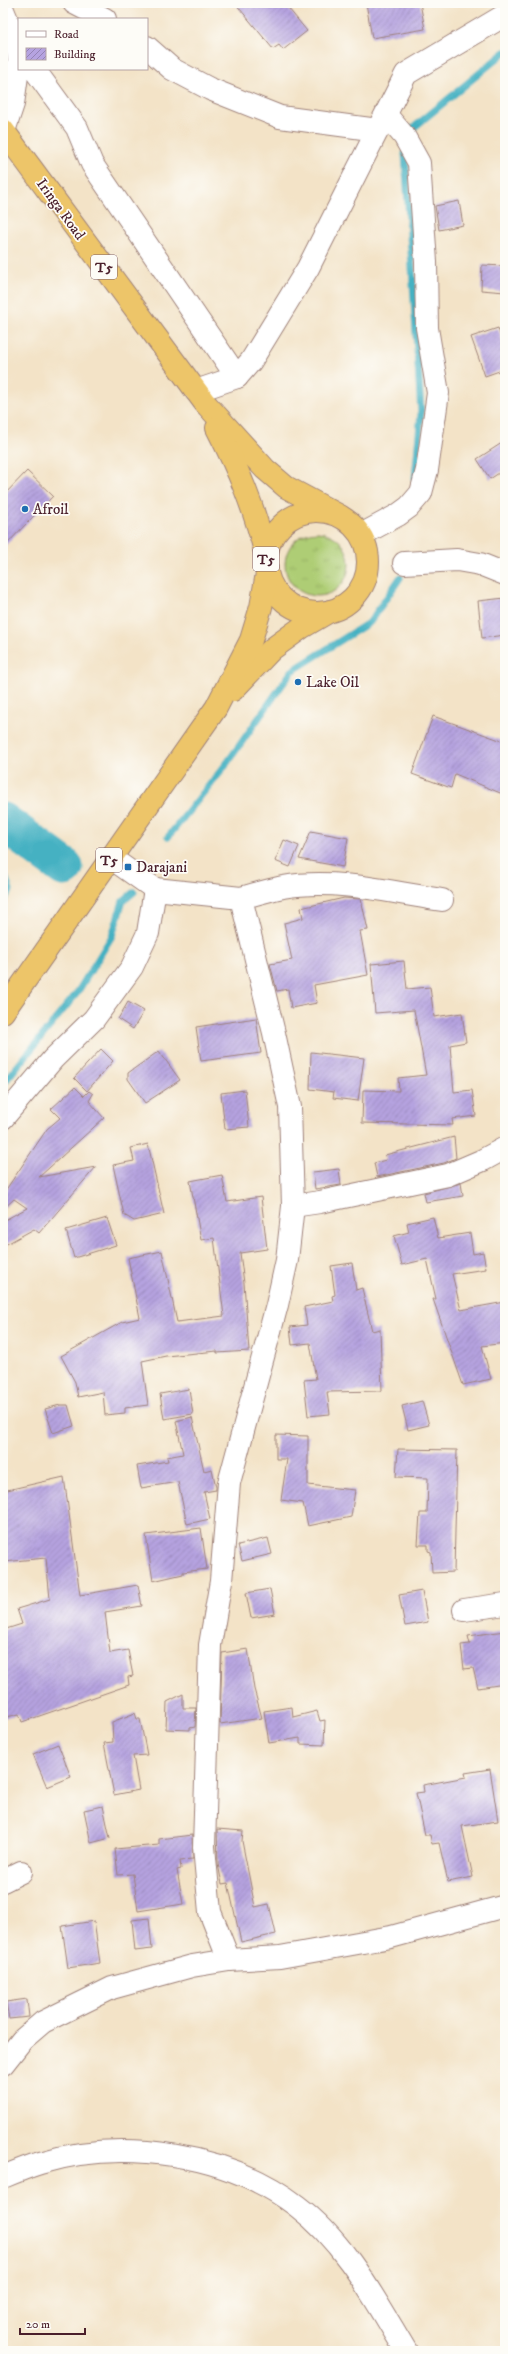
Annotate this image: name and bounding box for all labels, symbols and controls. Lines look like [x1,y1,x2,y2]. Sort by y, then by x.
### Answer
legend [18,18,148,70]
text: Road [54,27,79,42]
text: Building [54,47,95,62]
street label: Iringa Road [32,175,90,244]
road number: T5 [91,255,117,279]
place label: Afroil [33,500,69,519]
marker: Afroil [20,504,30,514]
road number: T5 [253,547,279,571]
place label: Lake Oil [306,673,359,692]
marker: Lake Oil [293,677,303,687]
road number: T5 [96,848,122,872]
place label: Darajani [136,858,187,877]
marker: Darajani [123,862,133,872]
scale bar [20,2310,85,2336]
text: 20 m [26,2317,50,2332]

